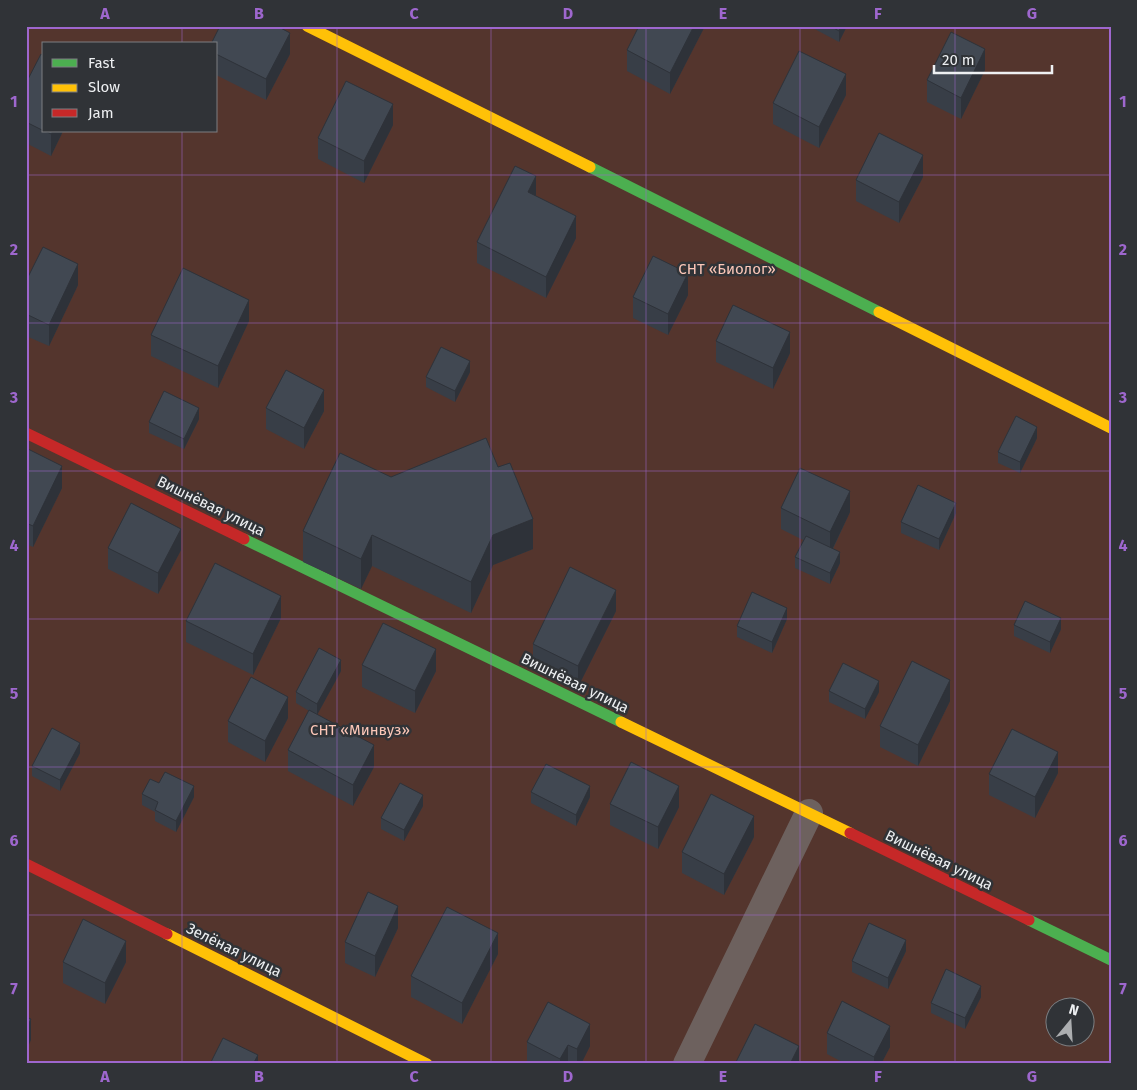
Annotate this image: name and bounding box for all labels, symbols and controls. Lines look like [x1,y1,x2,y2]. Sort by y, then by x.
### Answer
text: A [99,4,110,23]
text: B [254,4,264,23]
text: C [409,4,419,23]
text: D [563,4,573,23]
text: E [719,4,727,23]
text: F [874,4,882,23]
text: G [1027,4,1037,23]
legend [42,42,218,132]
scale bar [934,42,1052,74]
text: 20 m [942,51,975,69]
text: Fast [88,54,115,72]
text: Slow [88,78,120,96]
text: 1 [10,92,18,111]
text: 1 [1119,92,1127,111]
text: Jam [88,104,114,122]
text: 2 [10,240,18,259]
text: 2 [1119,240,1127,259]
park label: СНТ «Биолог» [678,260,776,278]
text: 3 [9,388,18,407]
text: 3 [1118,388,1127,407]
street label: Вишнёвая улица [154,472,268,540]
text: 4 [9,536,19,555]
text: 4 [1118,536,1128,555]
street label: Вишнёвая улица [518,649,632,717]
text: 5 [10,684,19,703]
text: 5 [1119,684,1128,703]
park label: СНТ «Минвуз» [310,721,410,739]
street label: Вишнёвая улица [882,826,996,894]
text: 6 [9,831,19,850]
text: 6 [1118,831,1128,850]
street label: Зелёная улица [183,919,285,981]
text: 7 [10,979,18,998]
text: 7 [1119,979,1127,998]
north arrow [1044,998,1094,1048]
text: N [1067,1001,1081,1020]
text: A [99,1067,110,1086]
text: B [254,1067,264,1086]
text: C [409,1067,419,1086]
text: D [563,1067,573,1086]
text: E [719,1067,727,1086]
text: F [874,1067,882,1086]
text: G [1027,1067,1037,1086]

